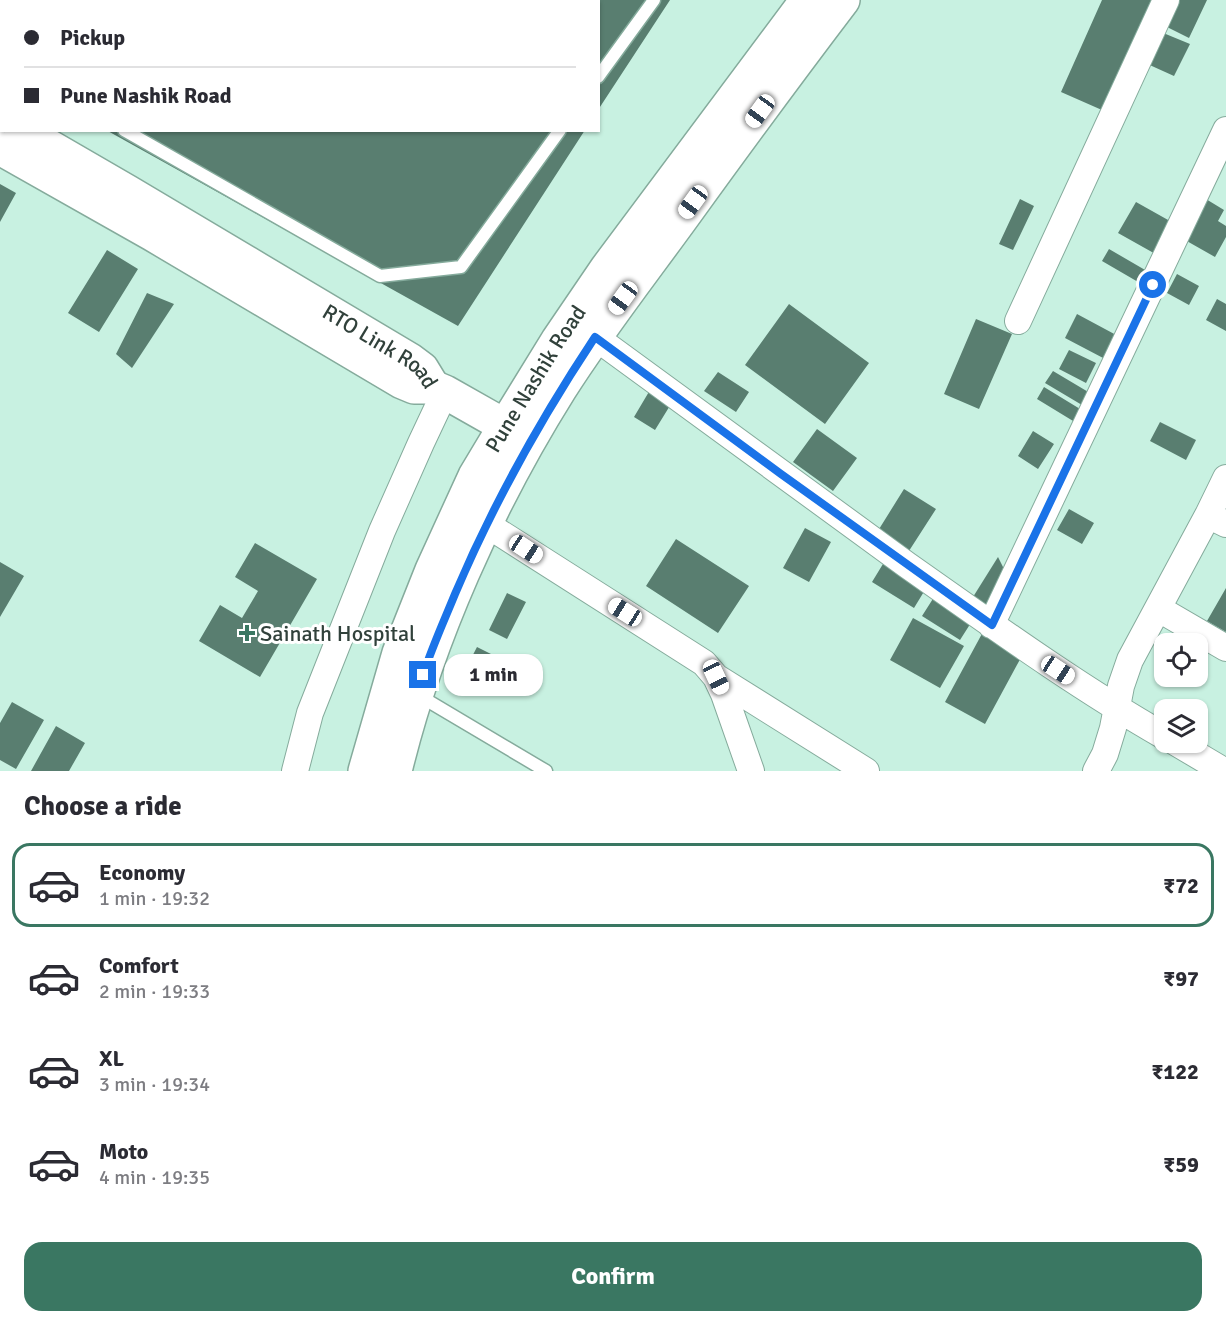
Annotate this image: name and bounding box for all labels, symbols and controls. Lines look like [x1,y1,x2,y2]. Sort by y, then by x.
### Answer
text: Pickup [60,24,125,51]
text: Pune Nashik Road [60,82,232,109]
car [742,91,778,131]
car [675,182,711,222]
route start [1139,271,1166,298]
car [605,278,641,318]
street label: RTO Link Road [318,298,444,393]
street label: Pune Nashik Road [479,300,591,457]
car [506,532,546,566]
car [605,595,645,629]
place label: Sainath Hospital [260,620,416,647]
marker: Sainath Hospital [238,624,256,642]
map controls [1154,633,1208,753]
button: locate [1154,633,1208,687]
car [1038,653,1078,687]
callout: 1 min [444,654,543,696]
car [700,657,732,697]
route end [409,661,436,688]
text: 1 min [469,662,518,687]
button: layers [1154,699,1208,753]
text: Choose a ride [24,790,182,823]
icon: car [27,858,81,912]
text: Economy [99,859,185,886]
text: ₹72 [1163,872,1199,899]
text: 1 min · 19:32 [99,886,210,911]
icon: car [27,951,81,1005]
text: Comfort [99,952,179,979]
text: ₹97 [1163,965,1199,992]
text: 2 min · 19:33 [99,979,210,1004]
icon: car [27,1044,81,1098]
text: XL [99,1045,124,1072]
text: ₹122 [1151,1058,1199,1085]
text: 3 min · 19:34 [99,1072,210,1097]
icon: car [27,1137,81,1191]
text: Moto [99,1138,148,1165]
text: ₹59 [1163,1151,1199,1178]
text: 4 min · 19:35 [99,1165,210,1190]
button: Confirm [24,1242,1202,1311]

